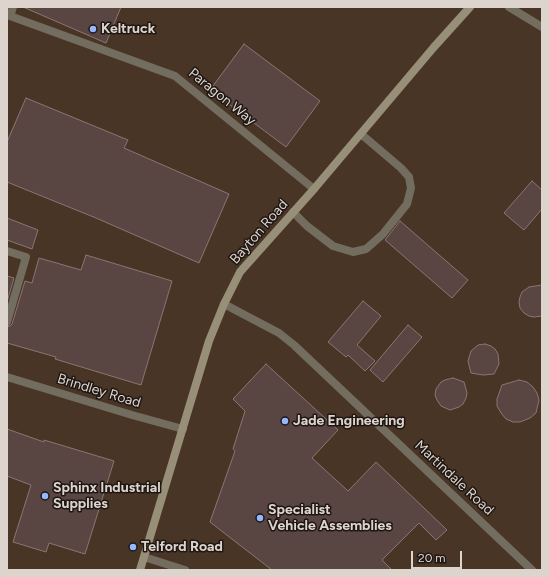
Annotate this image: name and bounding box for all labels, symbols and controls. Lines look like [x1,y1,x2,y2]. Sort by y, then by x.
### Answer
place label: Keltruck [101,21,155,37]
marker: Keltruck [88,24,98,34]
street label: Paragon Way [185,65,259,129]
street label: Bayton Road [226,196,292,268]
street label: Brindley Road [55,370,143,412]
place label: Jade Engineering [293,413,405,429]
marker: Jade Engineering [280,416,290,426]
street label: Martindale Road [411,437,497,519]
place label: Sphinx Industrial Supplies [53,480,161,512]
marker: Sphinx Industrial Supplies [40,491,50,501]
place label: Specialist Vehicle Assemblies [268,502,392,534]
marker: Specialist Vehicle Assemblies [255,513,265,523]
place label: Telford Road [141,539,223,555]
marker: Telford Road [128,542,138,552]
scale bar [413,543,464,569]
text: 20 m [418,551,446,565]

